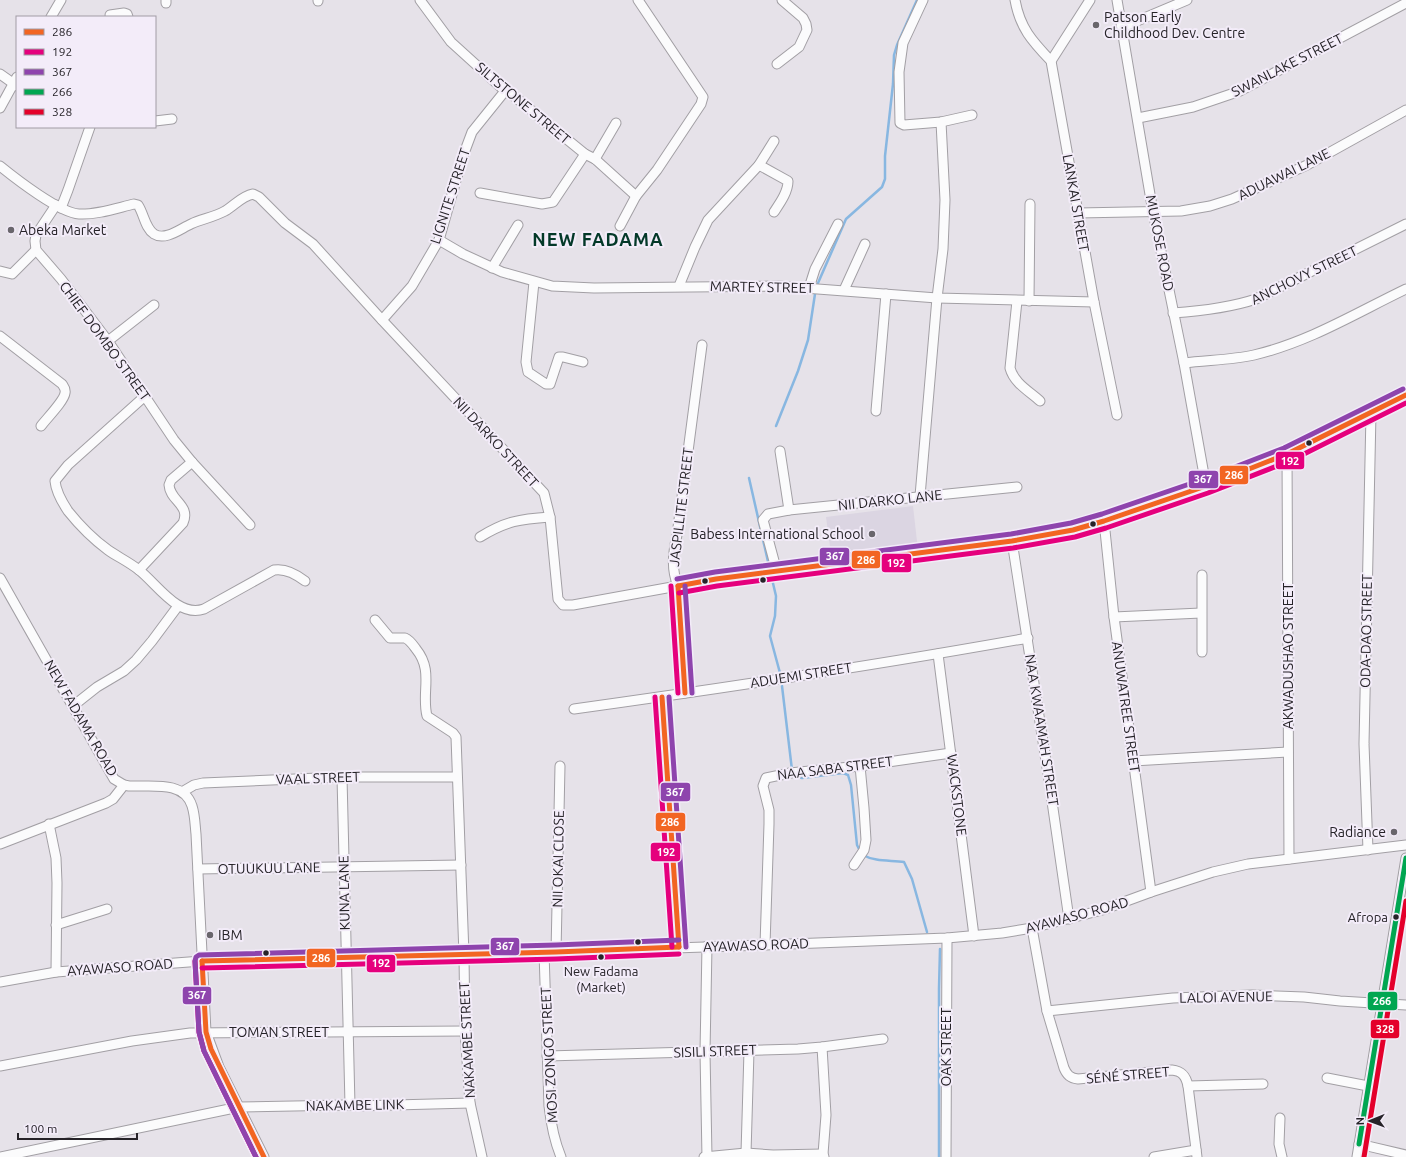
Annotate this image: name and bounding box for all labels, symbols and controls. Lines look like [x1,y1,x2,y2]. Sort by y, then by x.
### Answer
place label: Patson Early Childhood Dev. Centre [1104,9,1245,41]
legend [16,16,156,128]
marker: Patson Early Childhood Dev. Centre [1091,20,1101,30]
text: 286 [52,25,73,38]
street label: SWANLAKE STREET [1229,30,1345,100]
text: 192 [52,45,72,58]
street label: SILTSTONE STREET [472,59,574,147]
text: 367 [52,65,72,78]
text: 266 [52,85,73,98]
text: 328 [52,105,73,118]
street label: ADUAWAI LANE [1235,145,1333,203]
street label: LIGNITE STREET [427,146,473,246]
street label: LANKAI STREET [1060,153,1092,253]
street label: MUKOSE ROAD [1143,194,1177,293]
place label: Abeka Market [19,222,107,238]
marker: Abeka Market [6,225,16,235]
district label: NEW FADAMA [532,229,664,249]
street label: ANCHOVY STREET [1248,242,1360,308]
street label: CHIEF DOMBO STREET [56,278,154,404]
street label: MARTEY STREET [710,278,814,296]
street label: NII DARKO STREET [450,394,542,491]
unlabelled marker [1304,438,1314,448]
street label: JASPILLITE STREET [666,447,696,567]
line badge: 192 [1275,451,1305,470]
text: 192 [1281,455,1299,467]
line badge: 286 [1219,465,1249,485]
text: 286 [1225,469,1243,481]
line badge: 367 [1188,470,1219,489]
text: 367 [1194,473,1212,485]
street label: NII DARKO LANE [837,487,943,513]
unlabelled marker [1088,519,1098,529]
place label: Babess International School [690,526,864,542]
marker: Babess International School [867,529,877,539]
line badge: 367 [819,547,850,566]
text: 367 [826,550,844,562]
line badge: 286 [851,550,881,569]
line badge: 192 [881,553,912,573]
text: 286 [857,554,875,566]
text: 192 [887,557,905,569]
street label: ODA-DAO STREET [1357,574,1375,688]
unlabelled marker [758,575,768,585]
unlabelled marker [700,576,710,586]
street label: AKWADUSHAO STREET [1280,583,1296,729]
street label: ANUWATREE STREET [1109,640,1143,774]
street label: NAA KWAAMAH STREET [1022,653,1062,807]
street label: NEW FADAMA ROAD [41,657,121,779]
street label: ADUEMI STREET [749,659,853,691]
street label: NAA SABA STREET [776,753,894,783]
street label: WACKSTONE [944,753,970,837]
street label: VAAL STREET [276,769,361,787]
line badge: 367 [660,782,691,802]
text: 367 [666,786,684,798]
street label: NII OKAI CLOSE [549,810,567,908]
line badge: 286 [655,812,686,832]
text: 286 [661,816,679,828]
place label: Radiance [1329,824,1386,840]
marker: Radiance [1389,827,1399,837]
line badge: 192 [650,842,681,862]
text: 192 [657,846,675,858]
street label: KUNA LANE [335,855,353,931]
street label: OTUUKUU LANE [217,859,321,877]
street label: AYAWASO ROAD [1024,894,1130,936]
place label: Afropa [1348,910,1388,924]
marker: Afropa [1391,912,1401,922]
place label: IBM [218,927,243,943]
marker: IBM [205,930,215,940]
street label: AYAWASO ROAD [703,935,809,955]
line badge: 367 [490,937,520,956]
unlabelled marker [633,937,643,947]
text: 367 [496,940,514,952]
unlabelled marker [261,948,271,958]
line badge: 286 [306,948,336,968]
text: 286 [312,952,330,964]
marker: New Fadama (Market) [596,952,606,962]
line badge: 192 [366,954,396,973]
street label: AYAWASO ROAD [67,955,174,979]
text: 192 [372,957,390,969]
place label: New Fadama (Market) [564,964,638,995]
street label: NAKAMBE STREET [456,981,478,1099]
line badge: 367 [182,986,212,1005]
street label: MOSI ZONGO STREET [537,986,561,1124]
street label: LALOI AVENUE [1179,988,1273,1006]
text: 367 [188,989,206,1001]
line badge: 266 [1367,991,1398,1011]
text: 266 [1373,995,1391,1007]
street label: OAK STREET [938,1007,954,1086]
line badge: 328 [1370,1019,1400,1039]
text: 328 [1376,1023,1394,1035]
street label: TOMAN STREET [229,1024,329,1040]
street label: SISILI STREET [673,1042,757,1060]
street label: SÉNÉ STREET [1086,1062,1171,1087]
street label: NAKAMBE LINK [306,1096,405,1114]
north arrow [1350,1101,1390,1141]
scale bar [18,1115,137,1141]
text: N [1354,1117,1366,1125]
text: 100 m [24,1122,57,1135]

